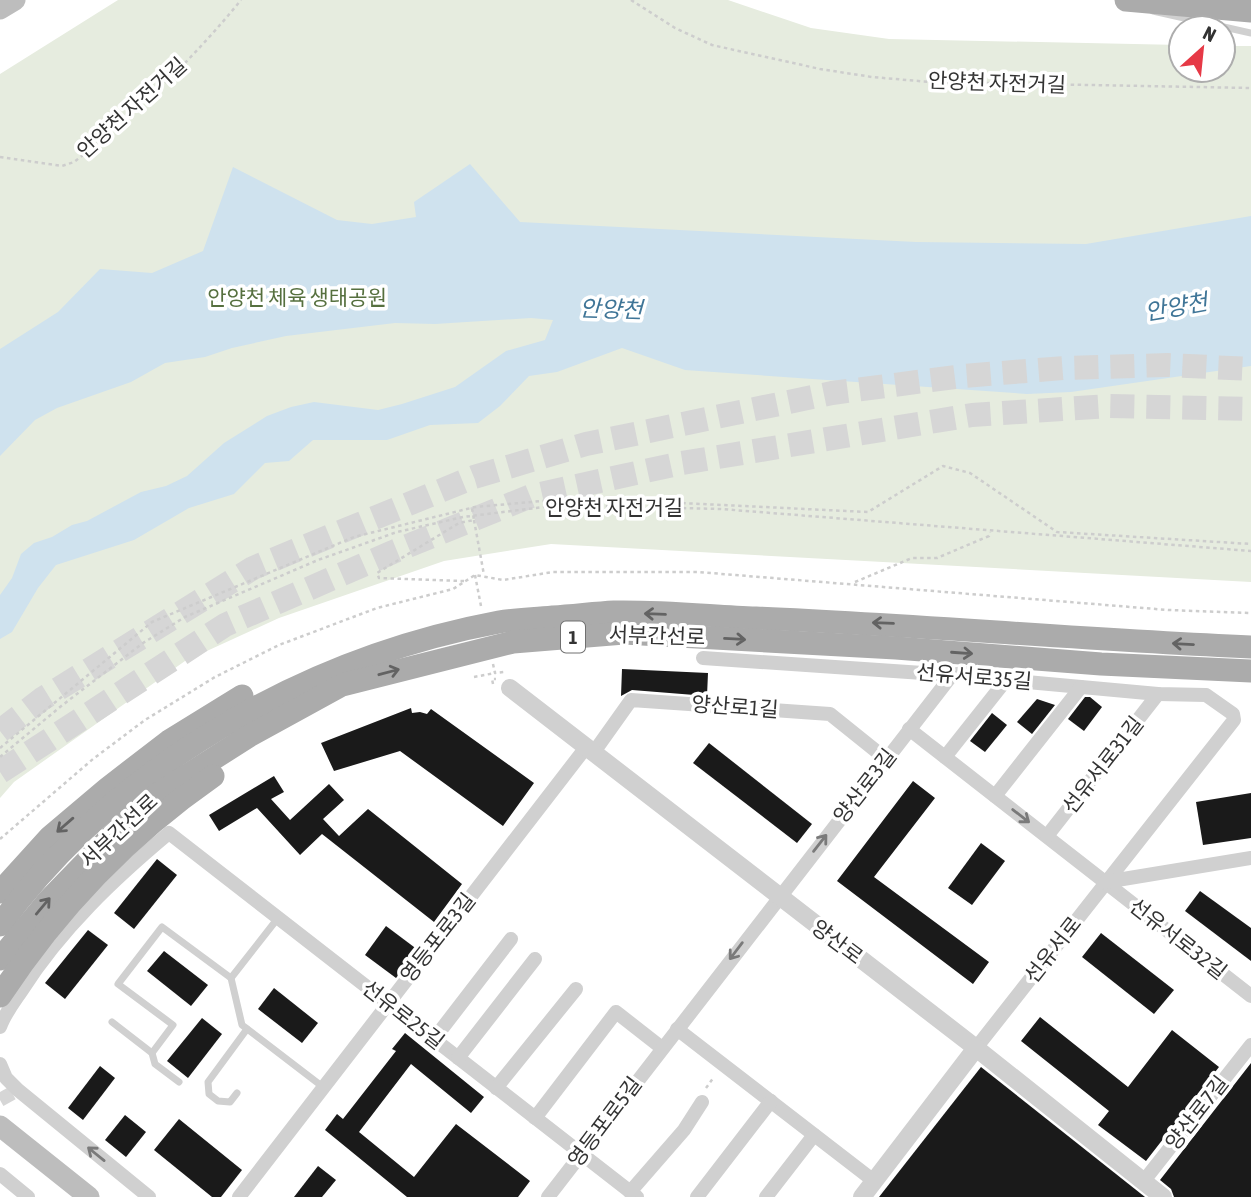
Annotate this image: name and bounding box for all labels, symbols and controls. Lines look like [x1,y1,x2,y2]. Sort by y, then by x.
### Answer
north arrow [1167,14,1237,84]
text: N [1200,22,1220,46]
street label: 안양천 자전거길 [72,52,191,162]
street label: 안양천 자전거길 [928,68,1066,96]
park label: 안양천 체육 생태공원 [207,285,387,309]
water label: 안양천 [1142,288,1212,325]
water label: 안양천 [579,295,646,323]
street label: 안양천 자전거길 [545,495,683,519]
one-way arrow [644,607,667,620]
one-way arrow [871,617,894,630]
street label: 서부간선로 [608,621,706,649]
road number: 1 [561,622,585,652]
one-way arrow [723,633,746,646]
one-way arrow [1172,638,1195,651]
one-way arrow [950,647,973,660]
street label: 선유서로35길 [915,659,1033,693]
one-way arrow [377,665,400,678]
street label: 양산로1길 [691,691,779,721]
street label: 선유서로31길 [1057,711,1147,818]
street label: 양산로3길 [828,744,900,827]
street label: 서부간선로 [75,789,162,872]
one-way arrow [1011,809,1030,824]
one-way arrow [56,817,74,833]
one-way arrow [812,834,827,853]
street label: 영등포로3길 [395,888,479,987]
street label: 선유서로32길 [1125,893,1232,983]
one-way arrow [35,898,51,916]
street label: 선유서로 [1019,912,1085,987]
street label: 양산로 [807,914,868,968]
one-way arrow [729,941,744,960]
street label: 선유로25길 [358,975,449,1054]
street label: 양산로7길 [1160,1071,1232,1154]
street label: 영등포로5길 [563,1072,646,1171]
one-way arrow [87,1146,105,1162]

